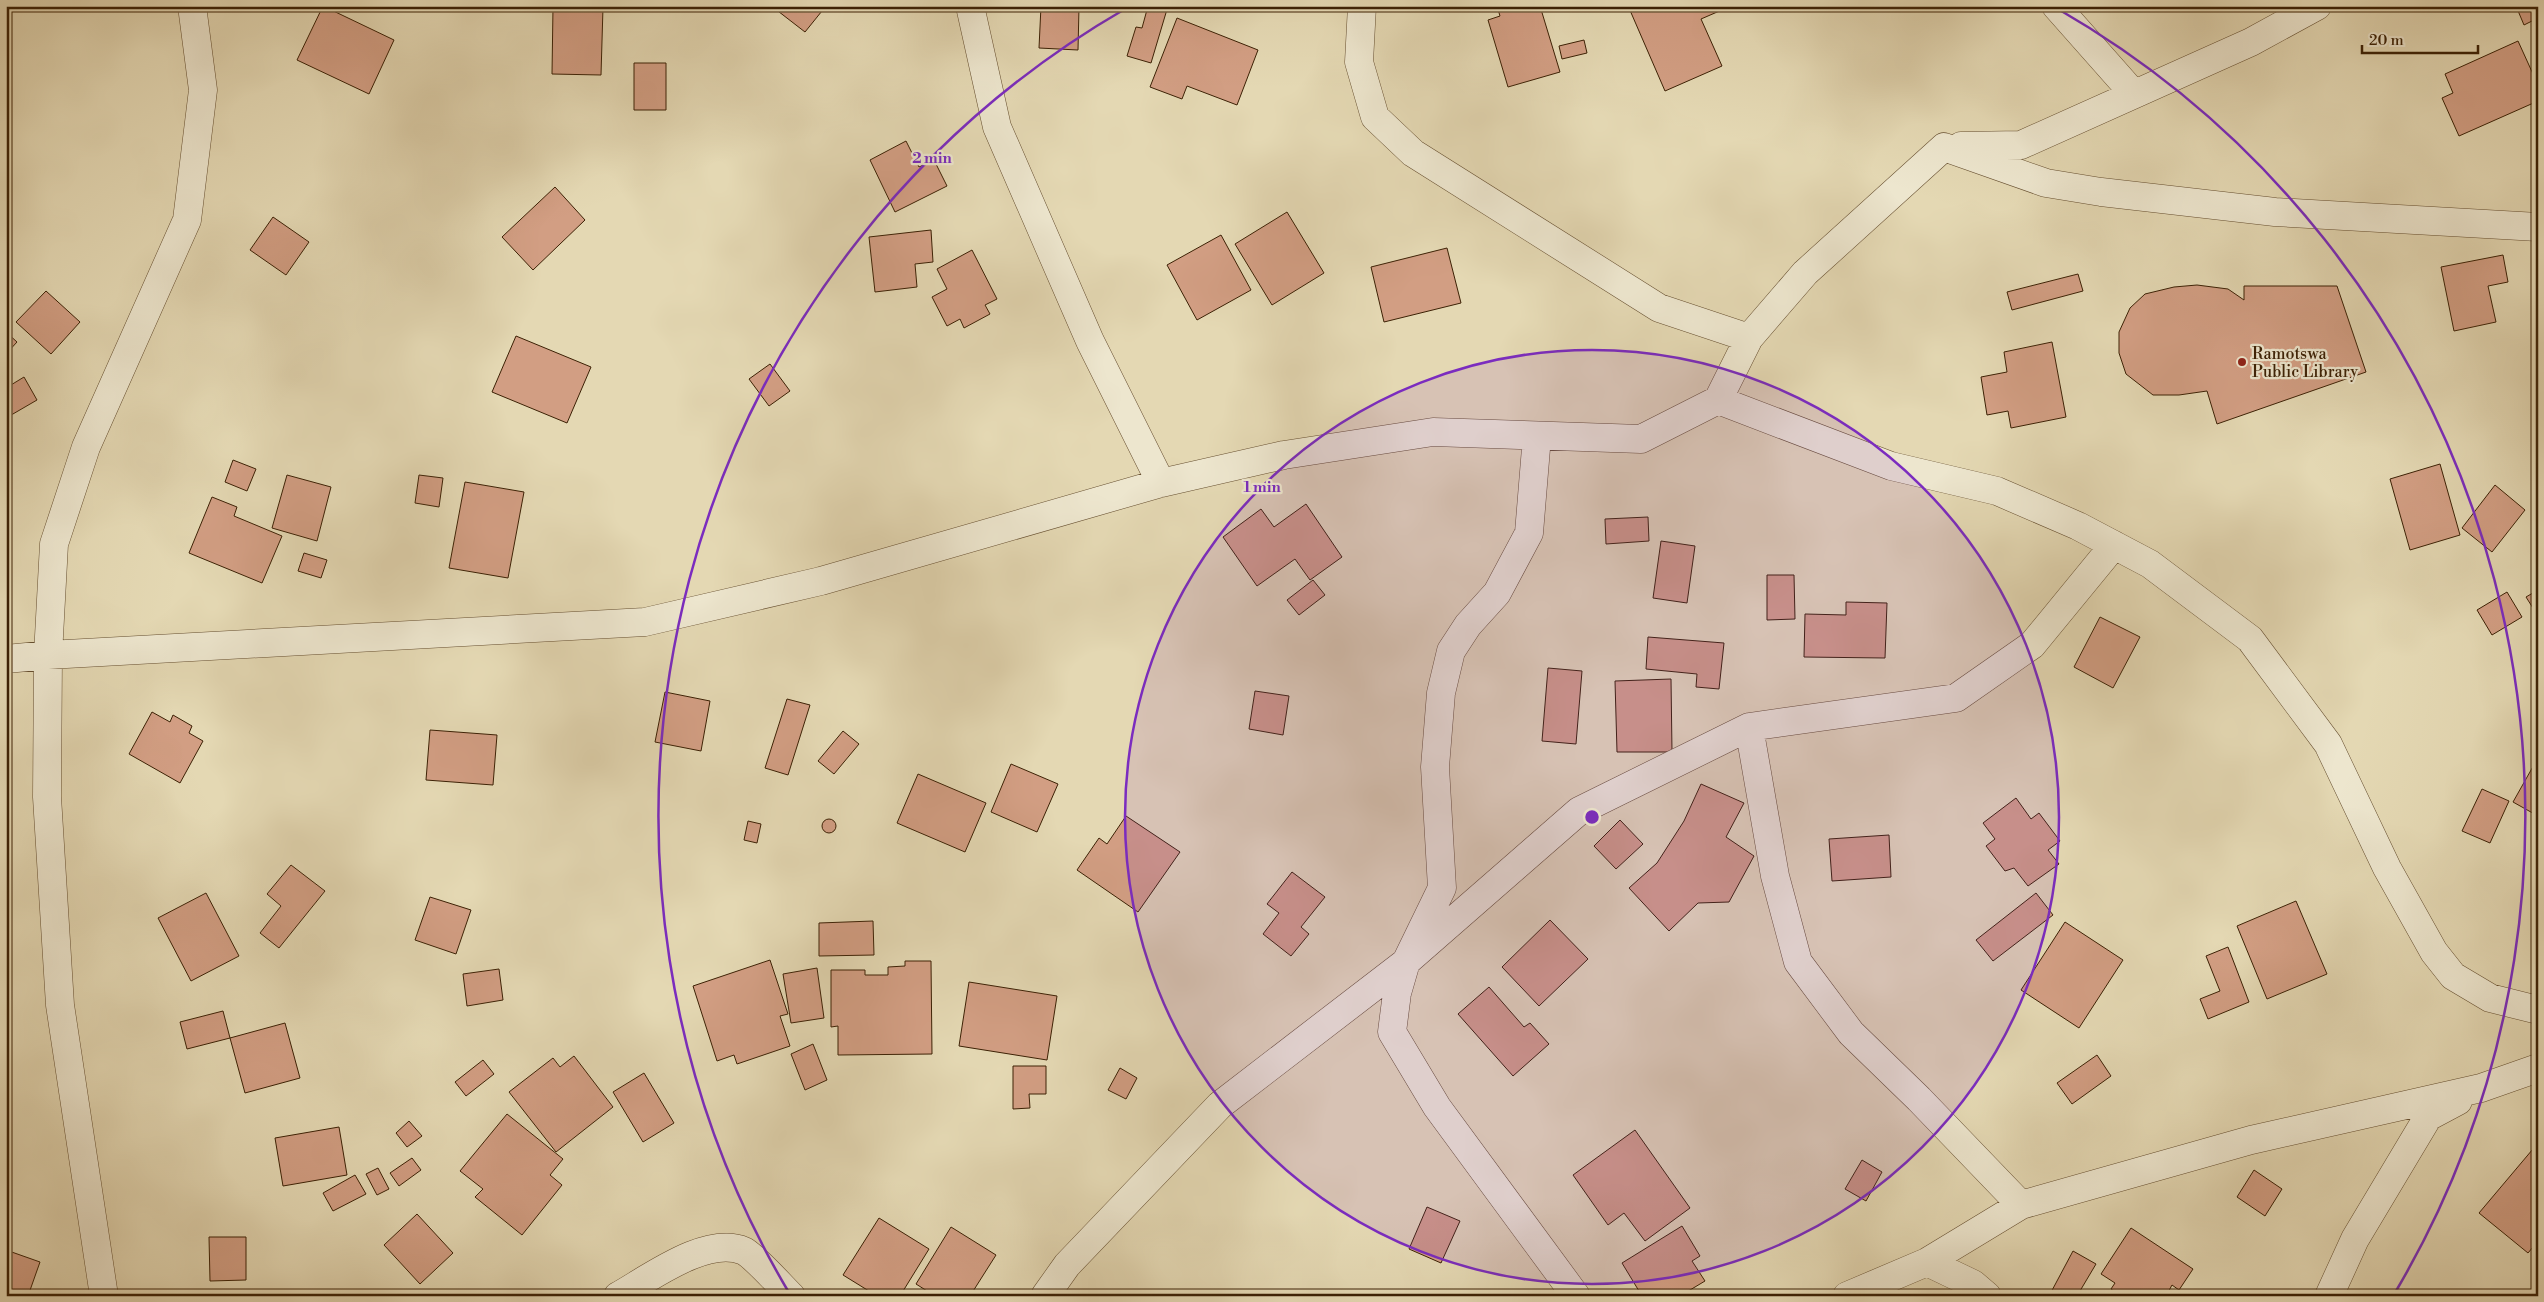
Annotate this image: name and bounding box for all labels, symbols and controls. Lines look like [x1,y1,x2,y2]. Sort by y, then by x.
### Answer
scale bar [2362,22,2478,54]
text: 20 m [2369,31,2404,50]
text: 2 min [912,149,952,168]
place label: Ramotswa Public Library [2252,344,2358,382]
marker: Ramotswa Public Library [2236,356,2248,368]
text: 1 min [1243,478,1281,497]
centre of rings [1583,808,1601,826]

